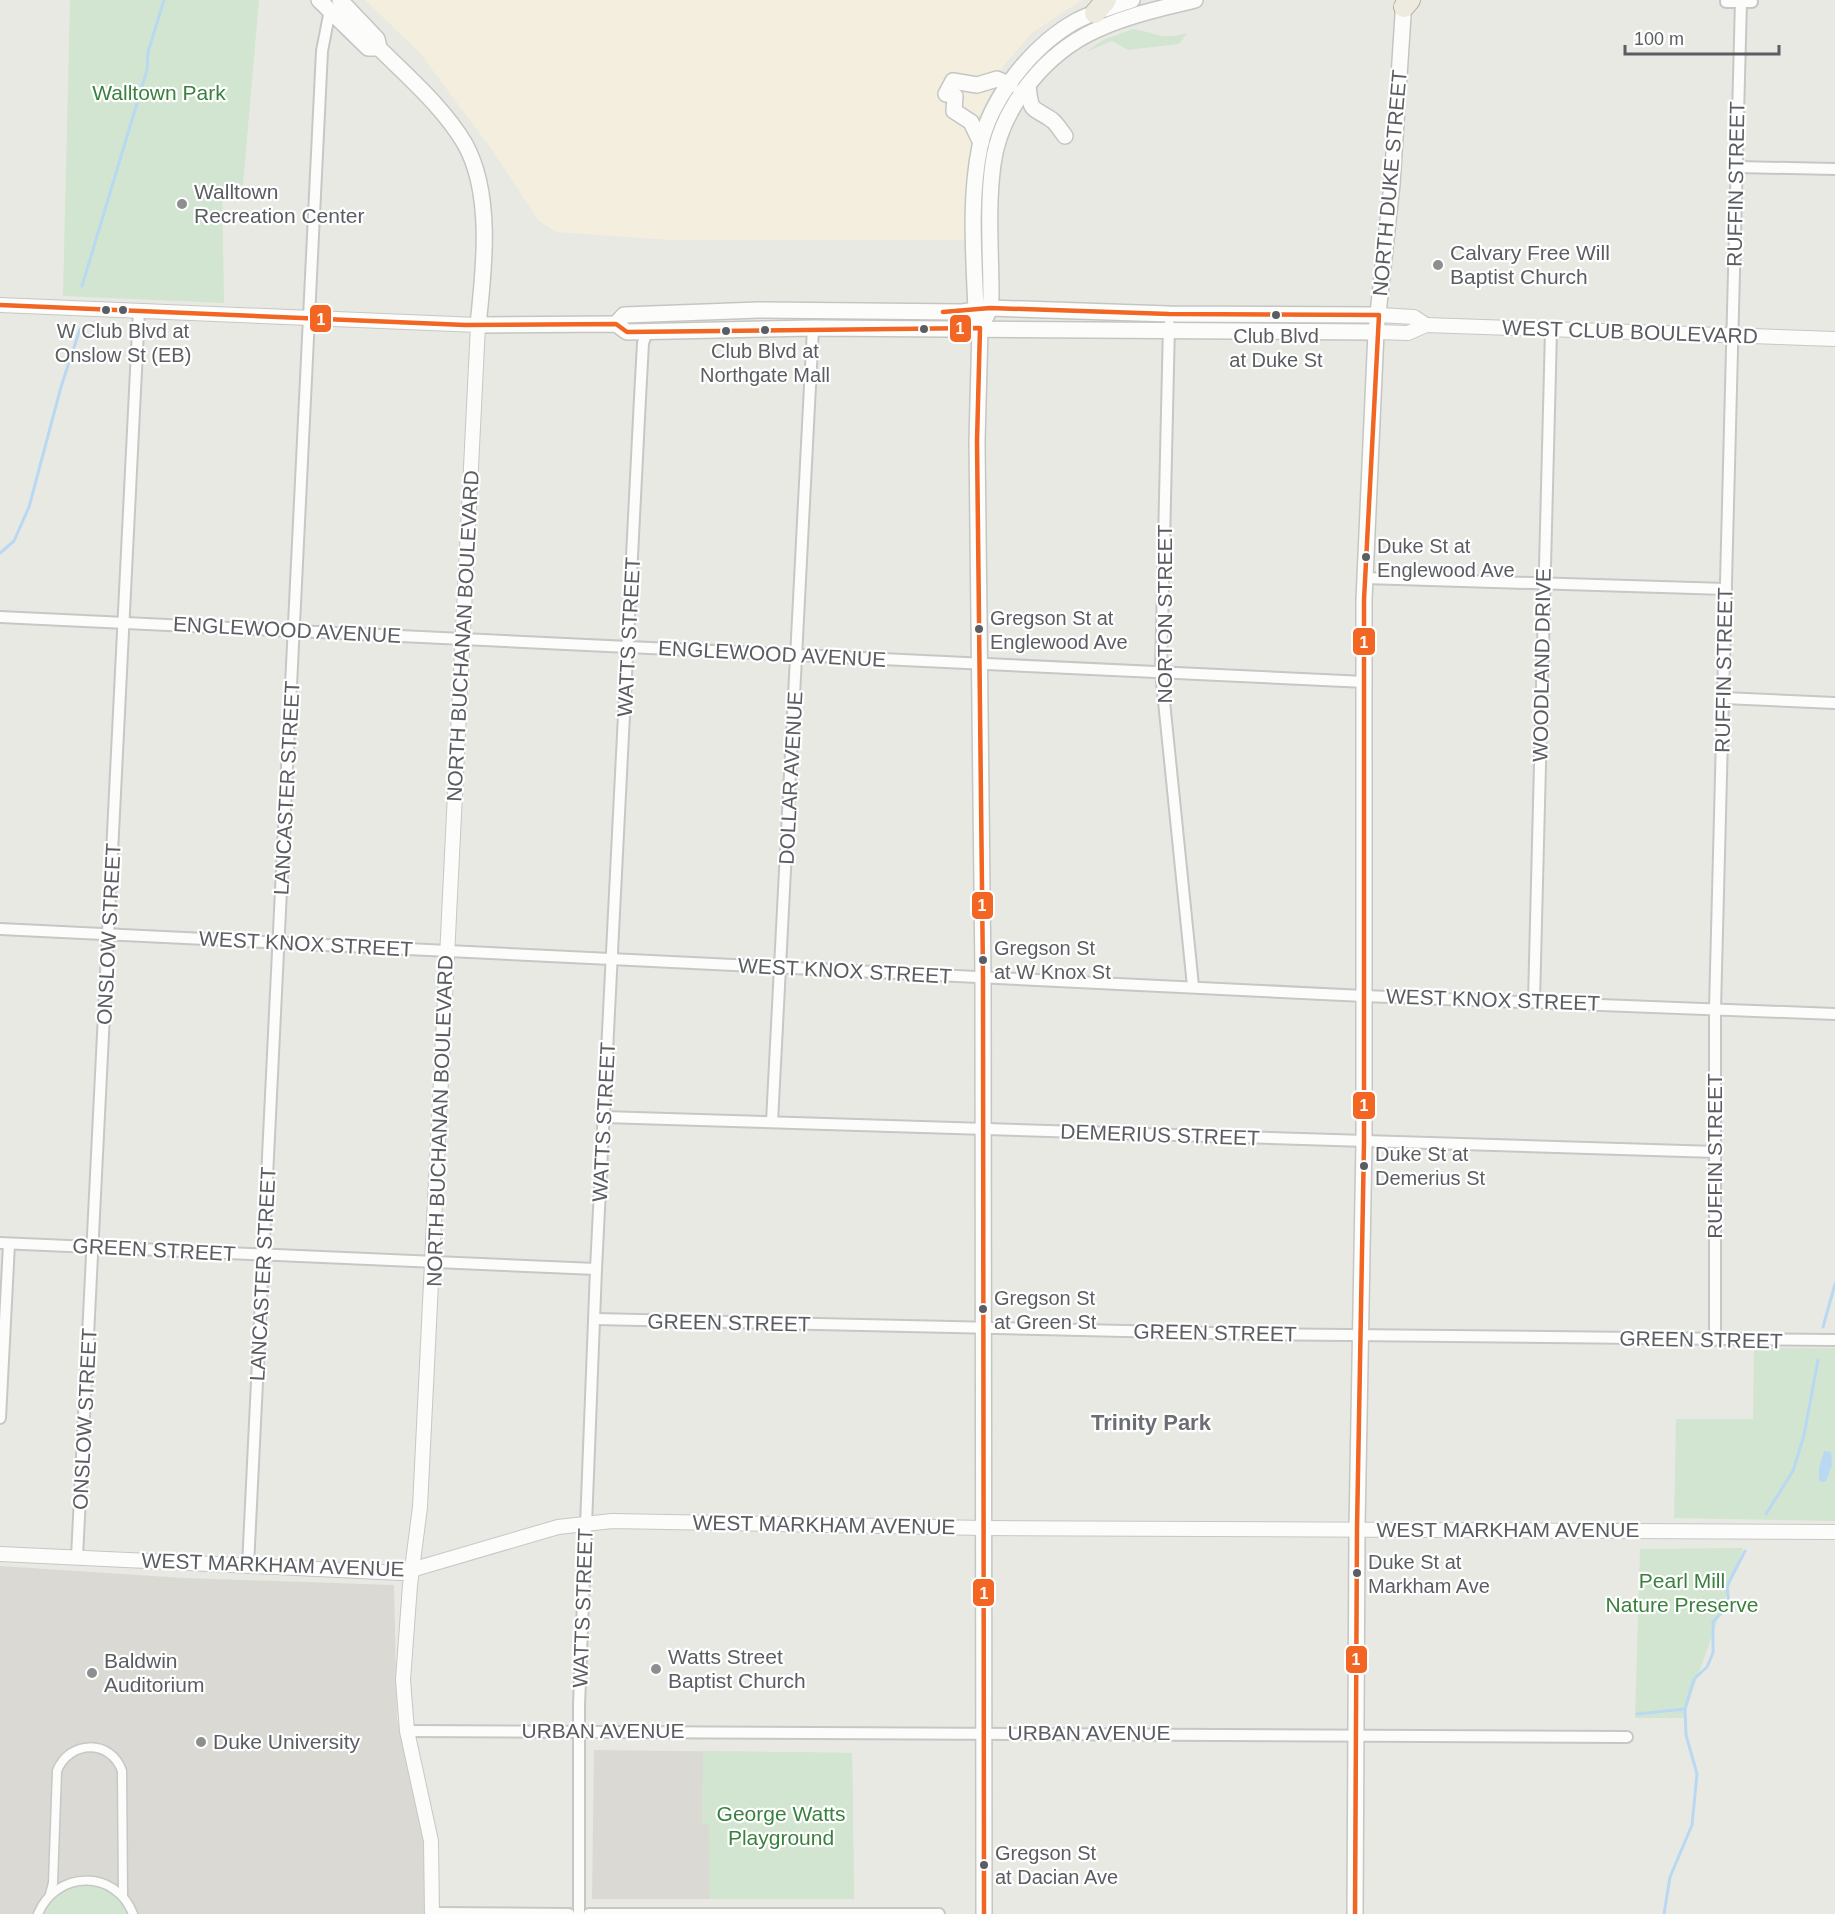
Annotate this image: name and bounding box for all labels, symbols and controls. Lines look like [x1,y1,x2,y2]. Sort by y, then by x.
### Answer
scale bar [1625,18,1780,56]
text: 100 m [1634,29,1684,49]
street label: NORTH DUKE STREET [1368,69,1411,297]
park label: Walltown Park [92,81,226,104]
street label: RUFFIN STREET [1723,101,1748,267]
place label: Walltown Recreation Center [194,180,364,227]
marker: Walltown Recreation Center [175,197,189,211]
place label: Calvary Free Will Baptist Church [1450,241,1610,288]
marker: Calvary Free Will Baptist Church [1431,258,1445,272]
unlabelled marker [100,304,112,316]
marker: W Club Blvd at Onslow St (EB) [117,304,129,316]
line badge: 1 [309,304,332,333]
marker: Club Blvd at Duke St [1270,309,1282,321]
text: 1 [317,311,326,328]
line badge: 1 [949,314,972,343]
street label: WEST CLUB BOULEVARD [1502,316,1758,347]
place label: W Club Blvd at Onslow St (EB) [55,320,191,366]
text: 1 [956,320,965,337]
unlabelled marker [918,323,930,335]
marker: Club Blvd at Northgate Mall [759,324,771,336]
unlabelled marker [720,325,732,337]
place label: Club Blvd at Duke St [1229,325,1323,371]
place label: Club Blvd at Northgate Mall [700,340,830,386]
street label: NORTH BUCHANAN BOULEVARD [442,470,483,802]
street label: NORTON STREET [1153,524,1176,703]
place label: Duke St at Englewood Ave [1377,535,1515,581]
marker: Duke St at Englewood Ave [1360,551,1372,563]
street label: WATTS STREET [613,556,644,717]
street label: WOODLAND DRIVE [1528,568,1555,762]
street label: RUFFIN STREET [1711,587,1736,753]
place label: Gregson St at Englewood Ave [990,607,1128,653]
street label: ENGLEWOOD AVENUE [172,612,402,647]
marker: Gregson St at Englewood Ave [973,623,985,635]
line badge: 1 [1352,627,1376,656]
text: 1 [1360,634,1369,651]
street label: ENGLEWOOD AVENUE [657,636,887,671]
street label: LANCASTER STREET [269,680,304,896]
street label: DOLLAR AVENUE [774,691,807,865]
street label: ONSLOW STREET [92,842,125,1025]
line badge: 1 [971,891,994,920]
text: 1 [978,897,987,914]
street label: WEST KNOX STREET [198,926,414,961]
place label: Gregson St at W Knox St [994,937,1111,983]
street label: WEST KNOX STREET [737,953,953,988]
marker: Gregson St at W Knox St [977,954,989,966]
street label: NORTH BUCHANAN BOULEVARD [422,955,457,1287]
street label: WEST KNOX STREET [1386,984,1601,1015]
street label: WATTS STREET [588,1041,619,1202]
street label: RUFFIN STREET [1703,1073,1726,1239]
line badge: 1 [1352,1091,1376,1120]
text: 1 [1360,1097,1369,1114]
street label: DEMERIUS STREET [1060,1120,1260,1149]
place label: Duke St at Demerius St [1375,1143,1485,1189]
marker: Duke St at Demerius St [1358,1160,1370,1172]
street label: LANCASTER STREET [245,1166,280,1382]
street label: GREEN STREET [72,1234,236,1265]
place label: Gregson St at Green St [994,1287,1097,1333]
marker: Gregson St at Green St [977,1303,989,1315]
street label: GREEN STREET [647,1310,811,1335]
street label: GREEN STREET [1133,1320,1297,1345]
street label: ONSLOW STREET [68,1327,101,1510]
street label: GREEN STREET [1619,1327,1783,1352]
district label: Trinity Park [1091,1410,1212,1435]
street label: WEST MARKHAM AVENUE [692,1511,956,1538]
street label: WEST MARKHAM AVENUE [1377,1518,1639,1541]
street label: WATTS STREET [568,1528,597,1688]
street label: WEST MARKHAM AVENUE [141,1548,405,1581]
place label: Duke St at Markham Ave [1368,1551,1490,1597]
marker: Duke St at Markham Ave [1351,1567,1363,1579]
park label: Pearl Mill Nature Preserve [1606,1569,1758,1616]
line badge: 1 [972,1578,995,1607]
text: 1 [980,1585,989,1602]
place label: Watts Street Baptist Church [668,1645,806,1692]
line badge: 1 [1345,1645,1368,1674]
place label: Baldwin Auditorium [104,1649,204,1696]
text: 1 [1352,1651,1361,1668]
marker: Watts Street Baptist Church [649,1662,663,1676]
marker: Baldwin Auditorium [85,1666,99,1680]
street label: URBAN AVENUE [522,1719,685,1742]
street label: URBAN AVENUE [1008,1721,1171,1744]
place label: Duke University [213,1730,361,1753]
marker: Duke University [194,1735,208,1749]
park label: George Watts Playground [717,1802,845,1849]
place label: Gregson St at Dacian Ave [995,1842,1118,1888]
marker: Gregson St at Dacian Ave [978,1859,990,1871]

